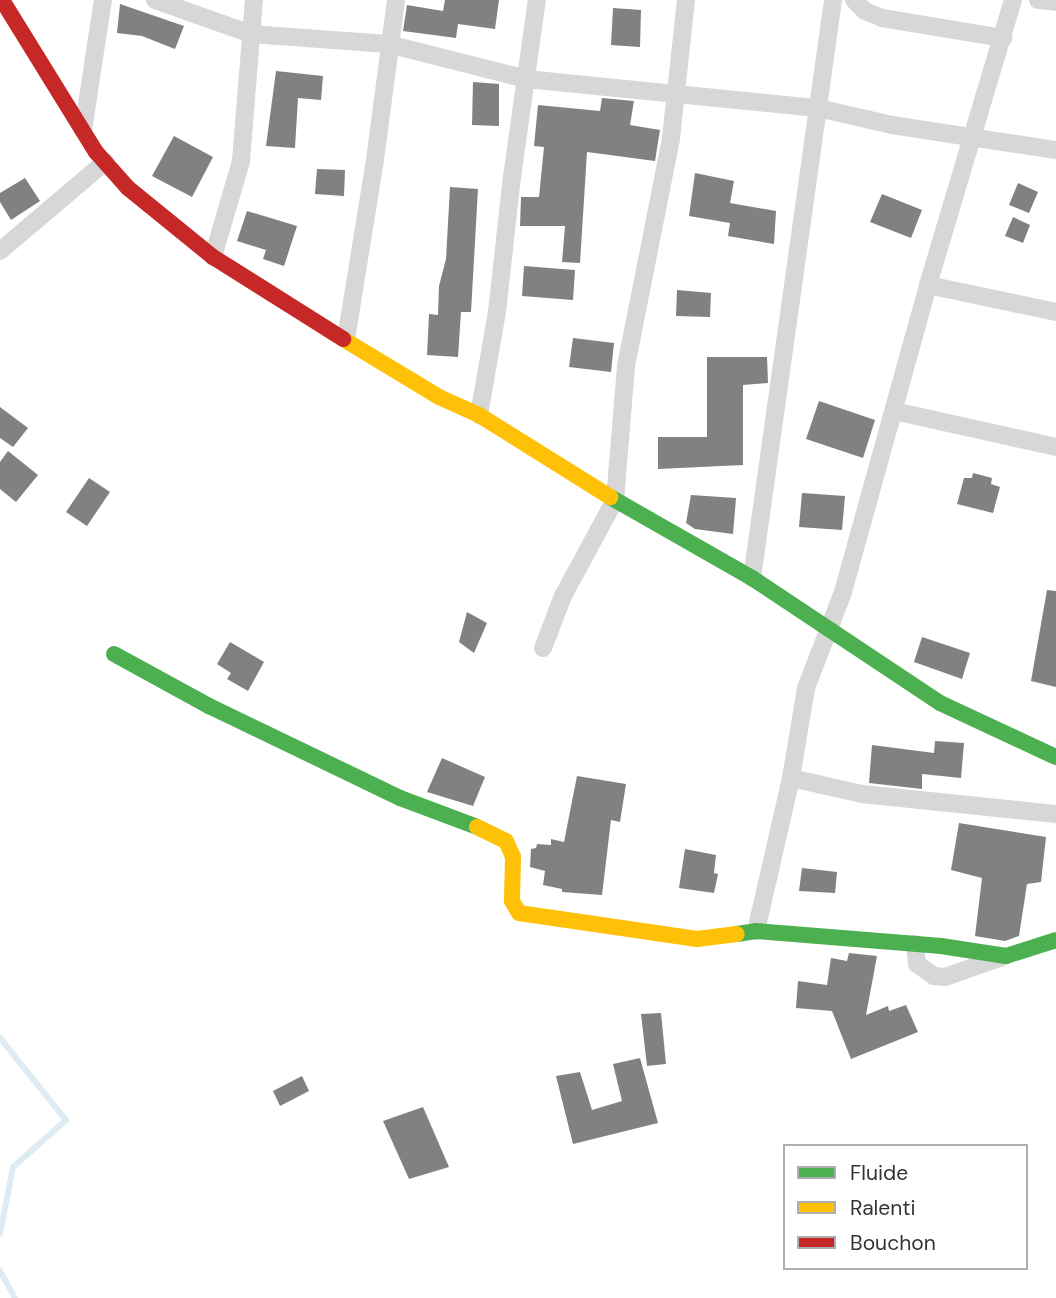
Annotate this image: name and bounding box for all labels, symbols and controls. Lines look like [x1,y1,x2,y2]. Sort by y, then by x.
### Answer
legend [783,1144,1028,1270]
text: Fluide [850,1159,908,1187]
text: Ralenti [850,1194,916,1222]
text: Bouchon [850,1229,936,1257]

